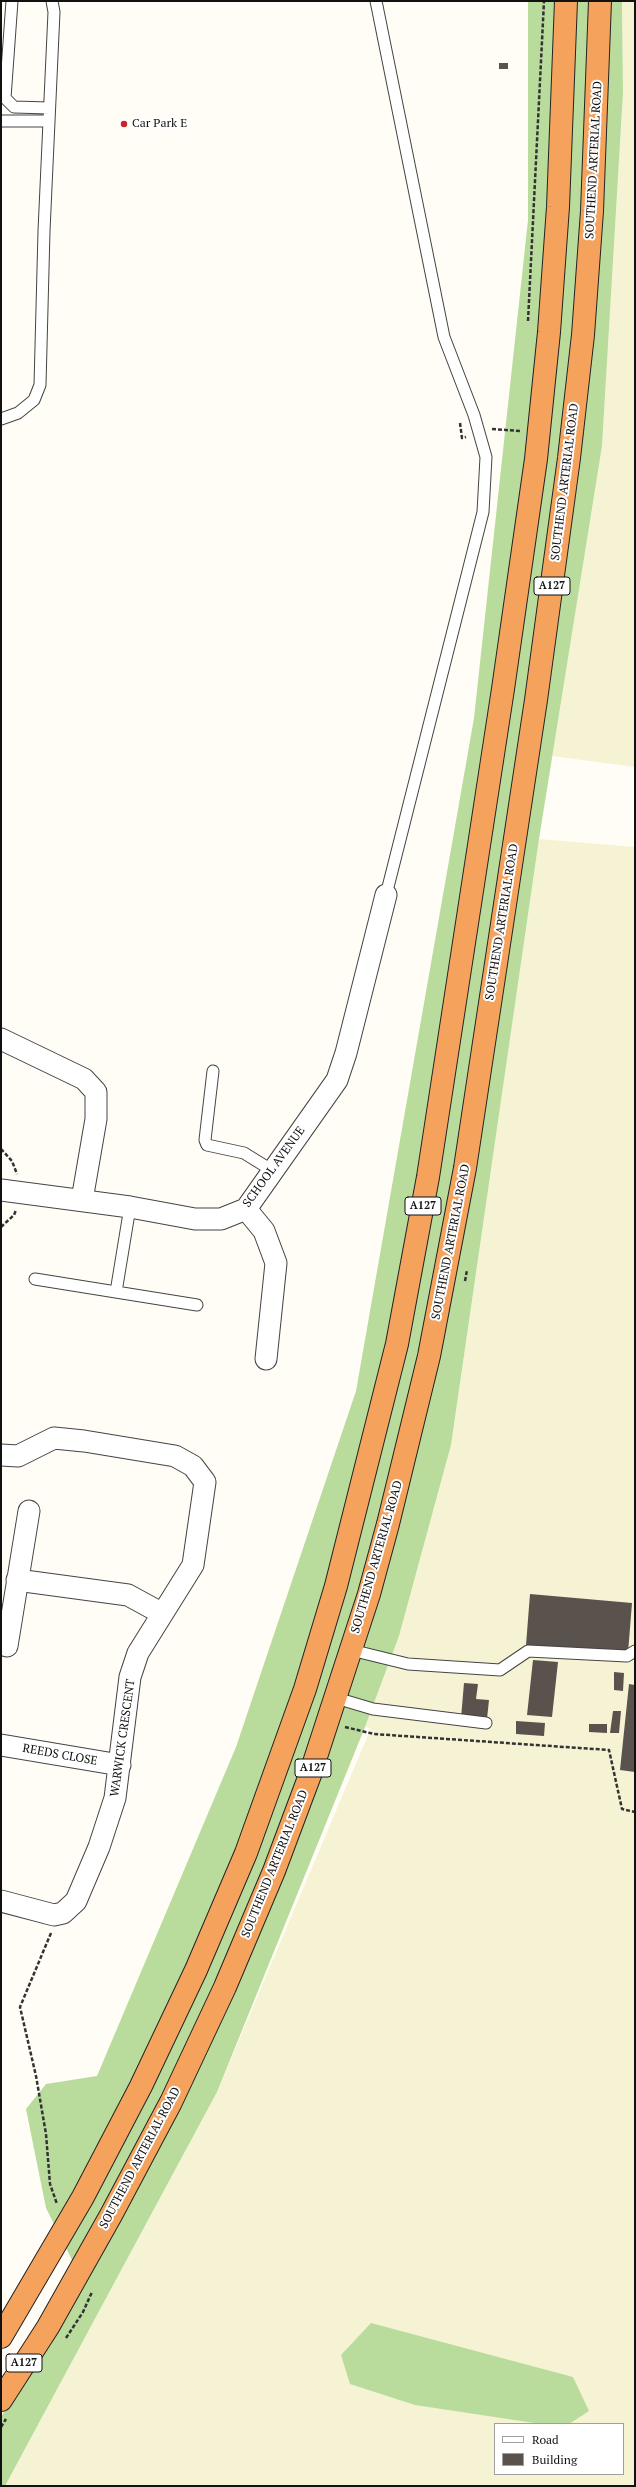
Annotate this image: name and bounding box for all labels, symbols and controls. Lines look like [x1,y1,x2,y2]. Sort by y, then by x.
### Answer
street label: SOUTHEND ARTERIAL ROAD [583,81,605,239]
place label: Car Park E [132,117,187,131]
marker: Car Park E [119,119,129,129]
street label: SOUTHEND ARTERIAL ROAD [548,403,582,561]
road number: A127 [534,577,570,595]
street label: SOUTHEND ARTERIAL ROAD [483,843,521,1001]
street label: SCHOOL AVENUE [240,1124,308,1210]
street label: SOUTHEND ARTERIAL ROAD [429,1163,473,1321]
road number: A127 [405,1197,441,1215]
street label: SOUTHEND ARTERIAL ROAD [348,1479,406,1635]
street label: WARWICK CRESCENT [108,1678,138,1798]
street label: REEDS CLOSE [21,1741,99,1769]
road number: A127 [295,1759,331,1777]
street label: SOUTHEND ARTERIAL ROAD [239,1788,311,1940]
street label: SOUTHEND ARTERIAL ROAD [97,2085,183,2231]
road number: A127 [6,2354,42,2372]
legend [494,2423,624,2475]
text: Road [532,2432,559,2447]
text: Building [532,2452,577,2467]

